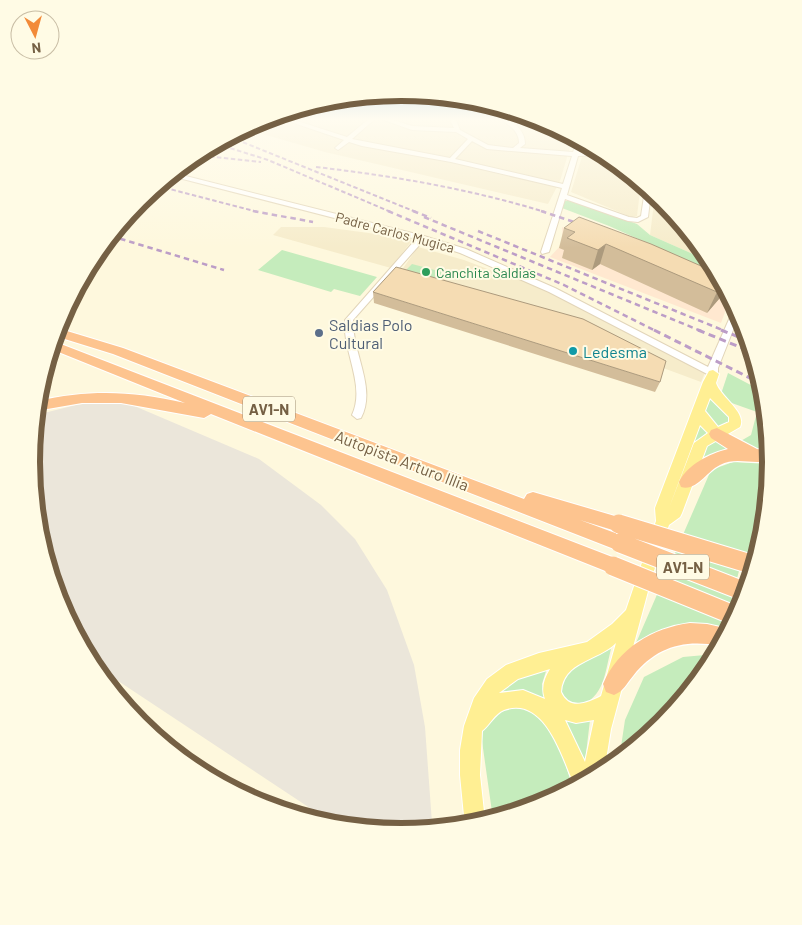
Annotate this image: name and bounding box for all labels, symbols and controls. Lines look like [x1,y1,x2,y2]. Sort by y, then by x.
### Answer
north arrow [10,10,60,60]
text: N [31,39,42,57]
street label: Padre Carlos Mugica [334,208,456,256]
place label: Canchita Saldias [436,264,536,281]
marker: Canchita Saldias [420,266,432,278]
place label: Saldias Polo Cultural [329,315,412,352]
marker: Saldias Polo Cultural [313,327,325,339]
place label: Ledesma [583,342,647,361]
marker: Ledesma [567,345,579,357]
road number: AV1-N [243,396,295,422]
street label: Autopista Arturo Illia [332,426,472,494]
road number: AV1-N [657,554,709,580]

